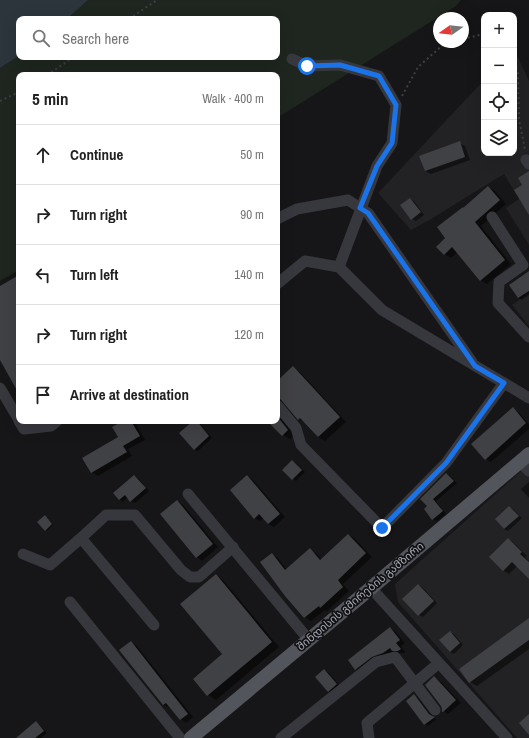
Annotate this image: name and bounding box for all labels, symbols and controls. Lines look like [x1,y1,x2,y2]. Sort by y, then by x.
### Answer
north arrow [433,12,469,48]
map controls [481,12,517,156]
button: + [481,12,517,48]
search box [16,16,280,60]
icon: search [30,27,52,49]
text: Search here [62,28,129,49]
button: − [481,48,517,84]
route start [298,57,316,75]
button: locate [481,84,517,120]
text: 5 min [32,87,68,110]
text: Walk · 400 m [202,90,264,107]
button: layers [481,120,517,156]
icon: ahead [32,144,54,166]
text: Continue [70,144,123,165]
text: 50 m [240,146,264,163]
icon: right [32,204,54,226]
text: Turn right [70,204,127,225]
text: 90 m [240,206,264,223]
icon: left [32,264,54,286]
text: Turn left [70,264,118,285]
text: 140 m [234,266,264,283]
icon: right [32,324,54,346]
text: Turn right [70,324,127,345]
text: 120 m [234,326,264,343]
icon: arrive [32,384,54,406]
text: Arrive at destination [70,384,189,405]
route end [373,519,391,537]
street label: შინდისის გმირების გამზირი [294,539,426,653]

